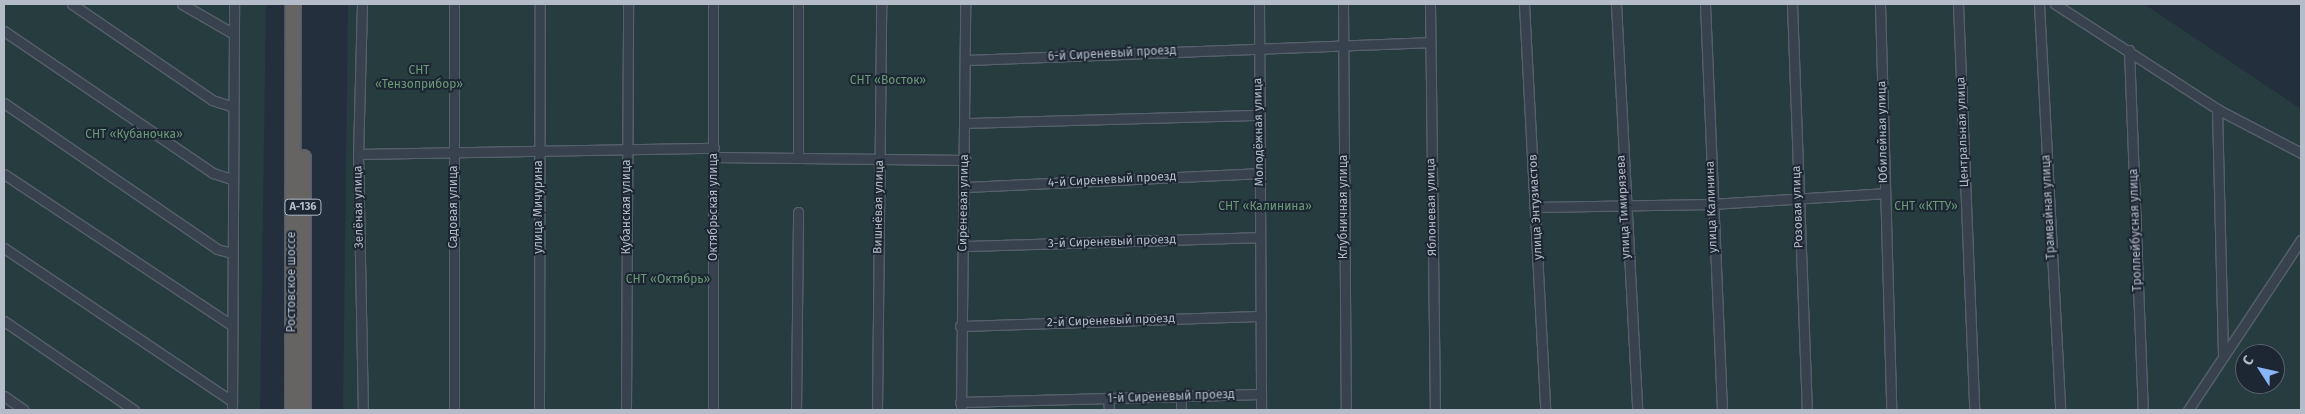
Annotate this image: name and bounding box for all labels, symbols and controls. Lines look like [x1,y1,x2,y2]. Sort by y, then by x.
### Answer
street label: 6-й Сиреневый проезд [1047,43,1177,65]
park label: СНТ «Тензоприбор» [375,64,463,92]
park label: СНТ «Восток» [850,74,926,88]
street label: Центральная улица [1954,77,1972,187]
street label: Молодёжная улица [1251,78,1267,186]
street label: Юбилейная улица [1875,81,1891,183]
park label: СНТ «Кубаночка» [85,128,183,142]
street label: Октябрьская улица [707,153,721,261]
street label: Сиреневая улица [956,154,972,252]
street label: улица Энтузиастов [1526,154,1546,260]
street label: Трамвайная улица [2039,154,2059,260]
street label: Клубничная улица [1337,155,1351,259]
street label: улица Тимирязева [1614,155,1634,259]
street label: Яблоневая улица [1424,158,1440,256]
street label: улица Мичурина [532,160,546,254]
street label: Кубанская улица [620,160,634,254]
street label: Вишнёвая улица [871,160,887,254]
street label: улица Калинина [1703,161,1721,253]
street label: Зелёная улица [351,165,367,249]
street label: Садовая улица [447,165,461,249]
street label: Розовая улица [1789,165,1807,249]
street label: Троллейбусная улица [2127,168,2145,292]
street label: 4-й Сиреневый проезд [1047,169,1177,191]
road number: А-136 [284,198,322,216]
park label: СНТ «Калинина» [1218,200,1312,214]
park label: СНТ «КТТУ» [1894,200,1958,214]
street label: Ростовское шоссе [285,232,299,332]
street label: 3-й Сиреневый проезд [1048,233,1176,251]
park label: СНТ «Октябрь» [626,273,710,287]
street label: 2-й Сиреневый проезд [1047,312,1175,330]
north arrow [2235,344,2285,394]
text: С [2239,353,2257,369]
street label: 1-й Сиреневый проезд [1107,388,1235,406]

